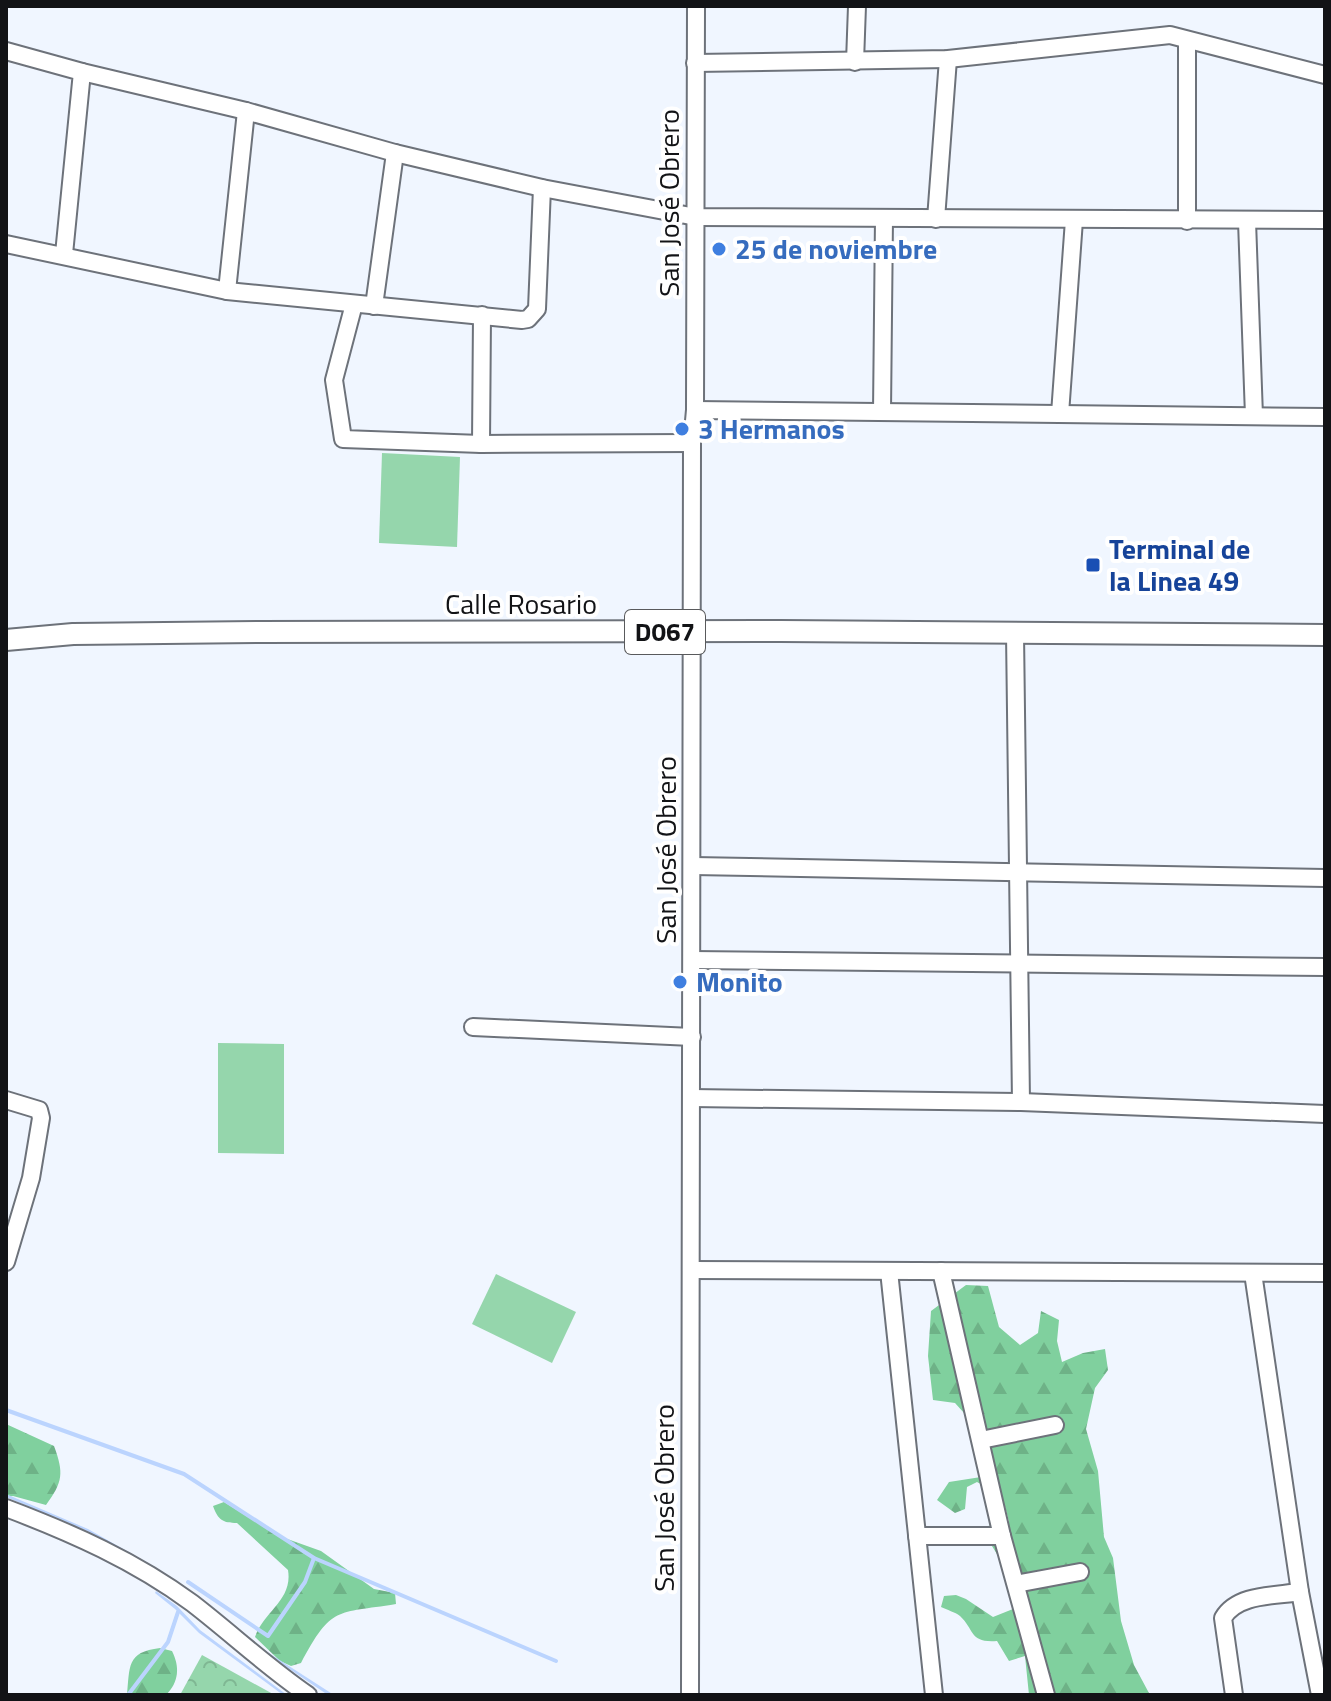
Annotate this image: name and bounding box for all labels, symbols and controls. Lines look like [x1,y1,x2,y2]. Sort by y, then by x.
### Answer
street label: San José Obrero [647,109,690,297]
place label: 25 de noviembre [735,227,937,270]
marker: 25 de noviembre [710,240,728,258]
place label: 3 Hermanos [698,407,845,450]
marker: 3 Hermanos [673,420,691,438]
place label: Terminal de la Linea 49 [1109,527,1250,602]
marker: Terminal de la Linea 49 [1084,556,1102,574]
street label: Calle Rosario [445,582,597,625]
road number: D067 [625,610,705,654]
street label: San José Obrero [644,756,687,944]
place label: Monito [696,960,783,1003]
marker: Monito [671,973,689,991]
street label: San José Obrero [642,1404,685,1592]

